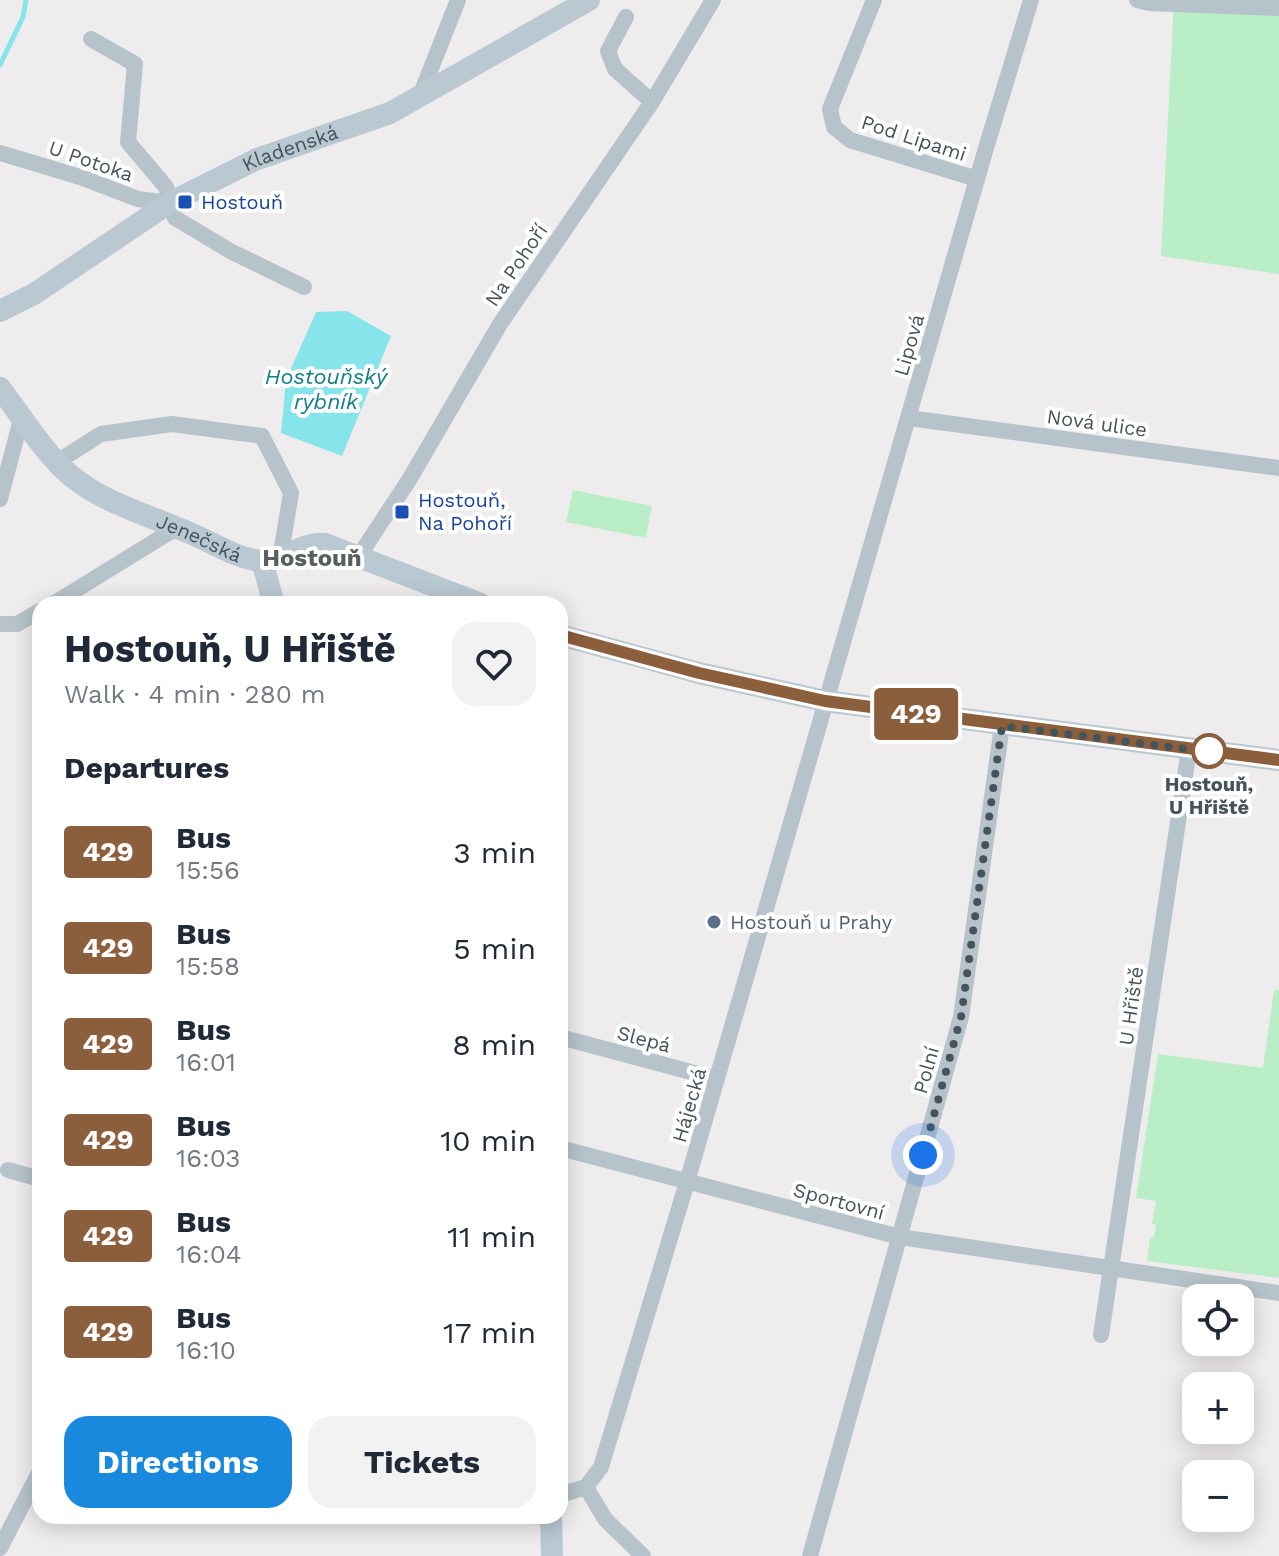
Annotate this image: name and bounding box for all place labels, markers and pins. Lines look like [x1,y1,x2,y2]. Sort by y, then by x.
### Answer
place label: Hostouň [201,190,283,214]
marker: Hostouň [176,193,194,211]
place label: Hostouň, Na Pohoří [418,488,512,535]
marker: Hostouň, Na Pohoří [393,503,411,521]
marker: Hostouň, U Hřiště [1192,734,1226,768]
place label: Hostouň, U Hřiště [1165,772,1253,819]
place label: Hostouň u Prahy [730,910,893,934]
marker: Hostouň u Prahy [705,913,723,931]

